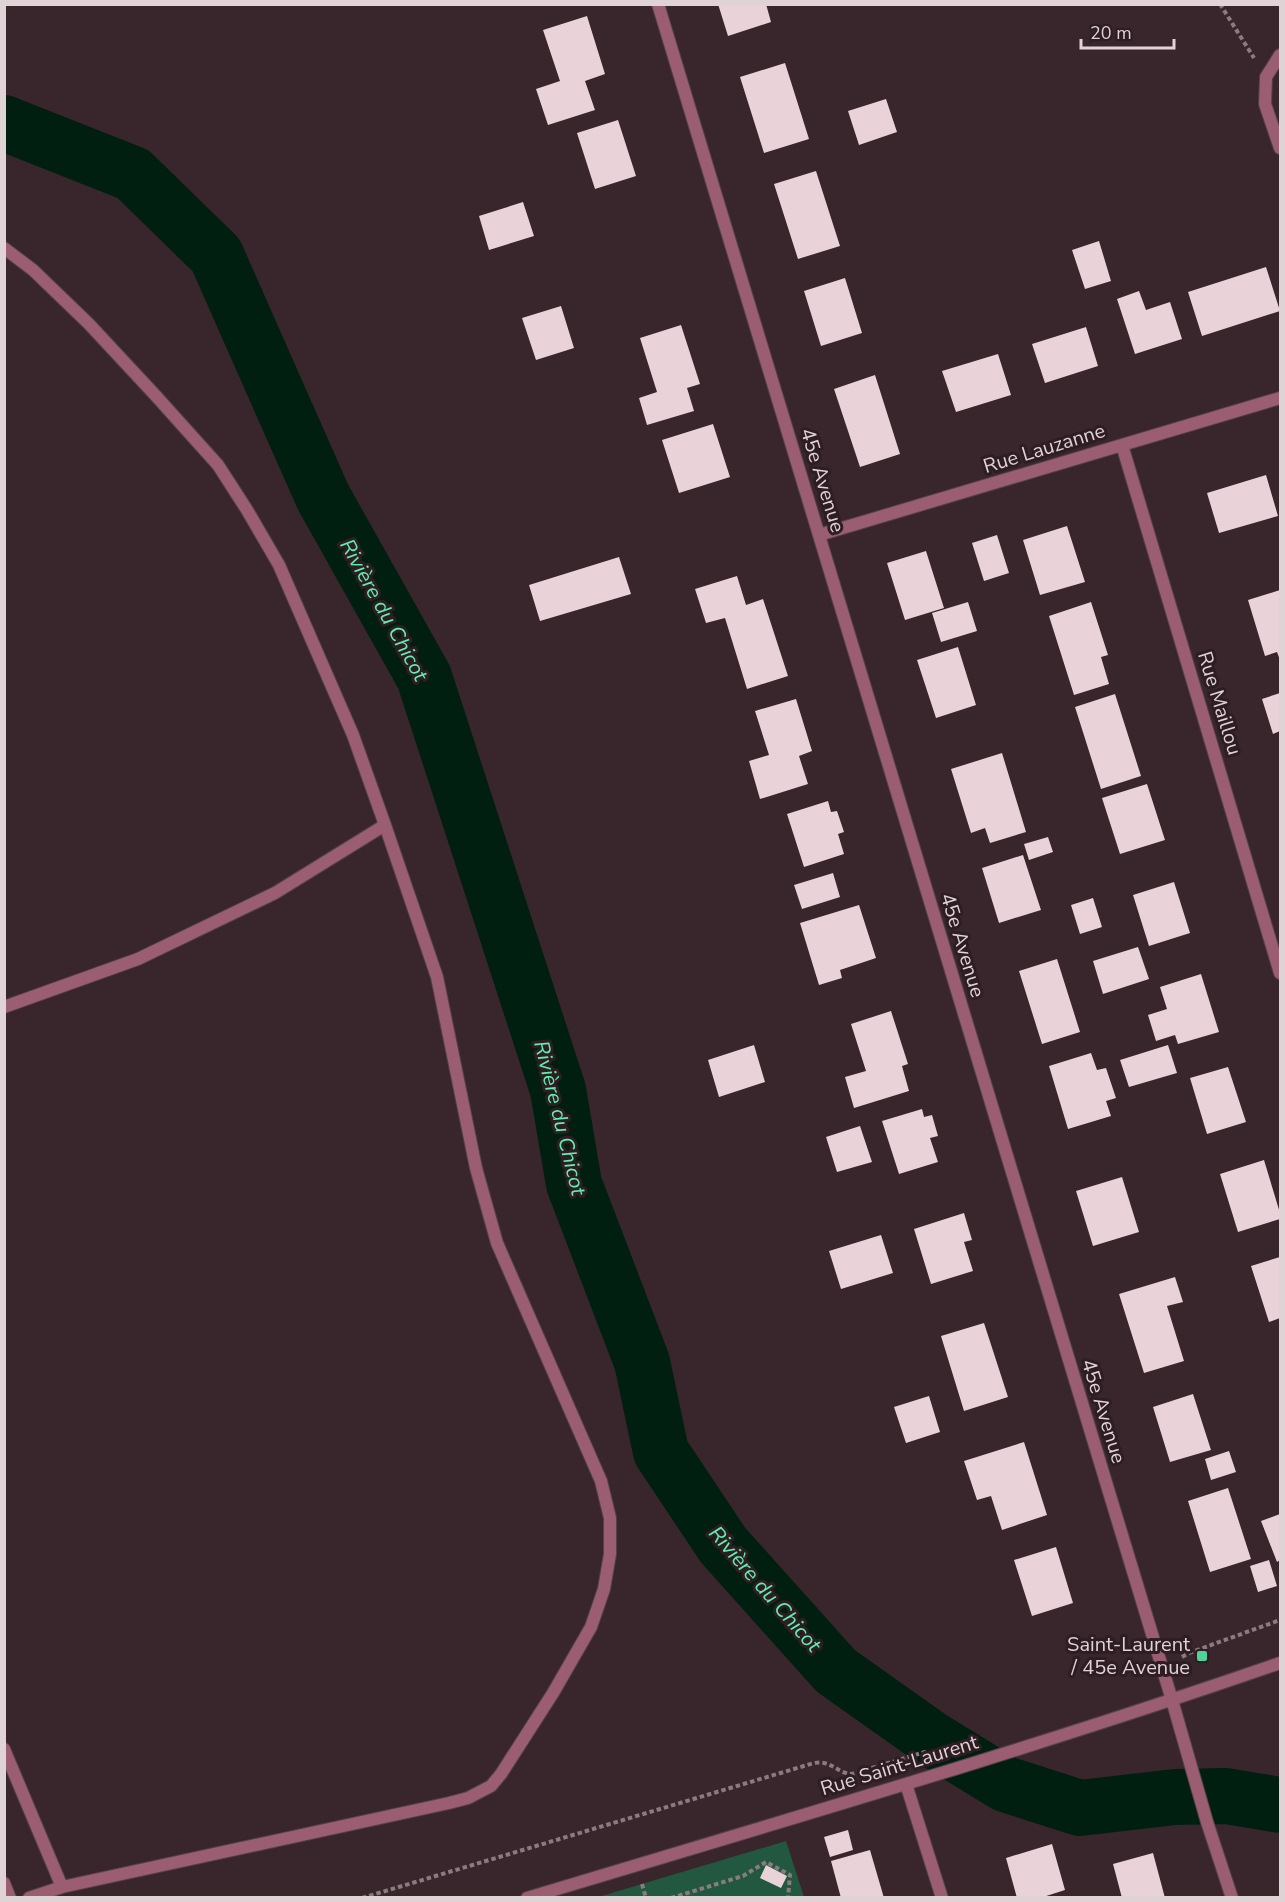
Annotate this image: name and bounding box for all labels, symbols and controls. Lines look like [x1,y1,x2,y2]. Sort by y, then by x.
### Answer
scale bar [1081,12,1174,50]
text: 20 m [1090,21,1132,45]
street label: Rue Lauzanne [980,417,1108,480]
street label: 45e Avenue [794,425,851,536]
water label: Rivière du Chicot [333,534,435,687]
street label: Rue Maillou [1191,648,1248,758]
street label: 45e Avenue [934,890,991,1001]
water label: Rivière du Chicot [527,1038,593,1199]
street label: 45e Avenue [1075,1356,1132,1467]
water label: Rivière du Chicot [702,1520,828,1658]
place label: Saint-Laurent / 45e Avenue [1067,1631,1191,1681]
marker: Saint-Laurent / 45e Avenue [1195,1649,1209,1663]
street label: Rue Saint-Laurent [817,1728,982,1802]

